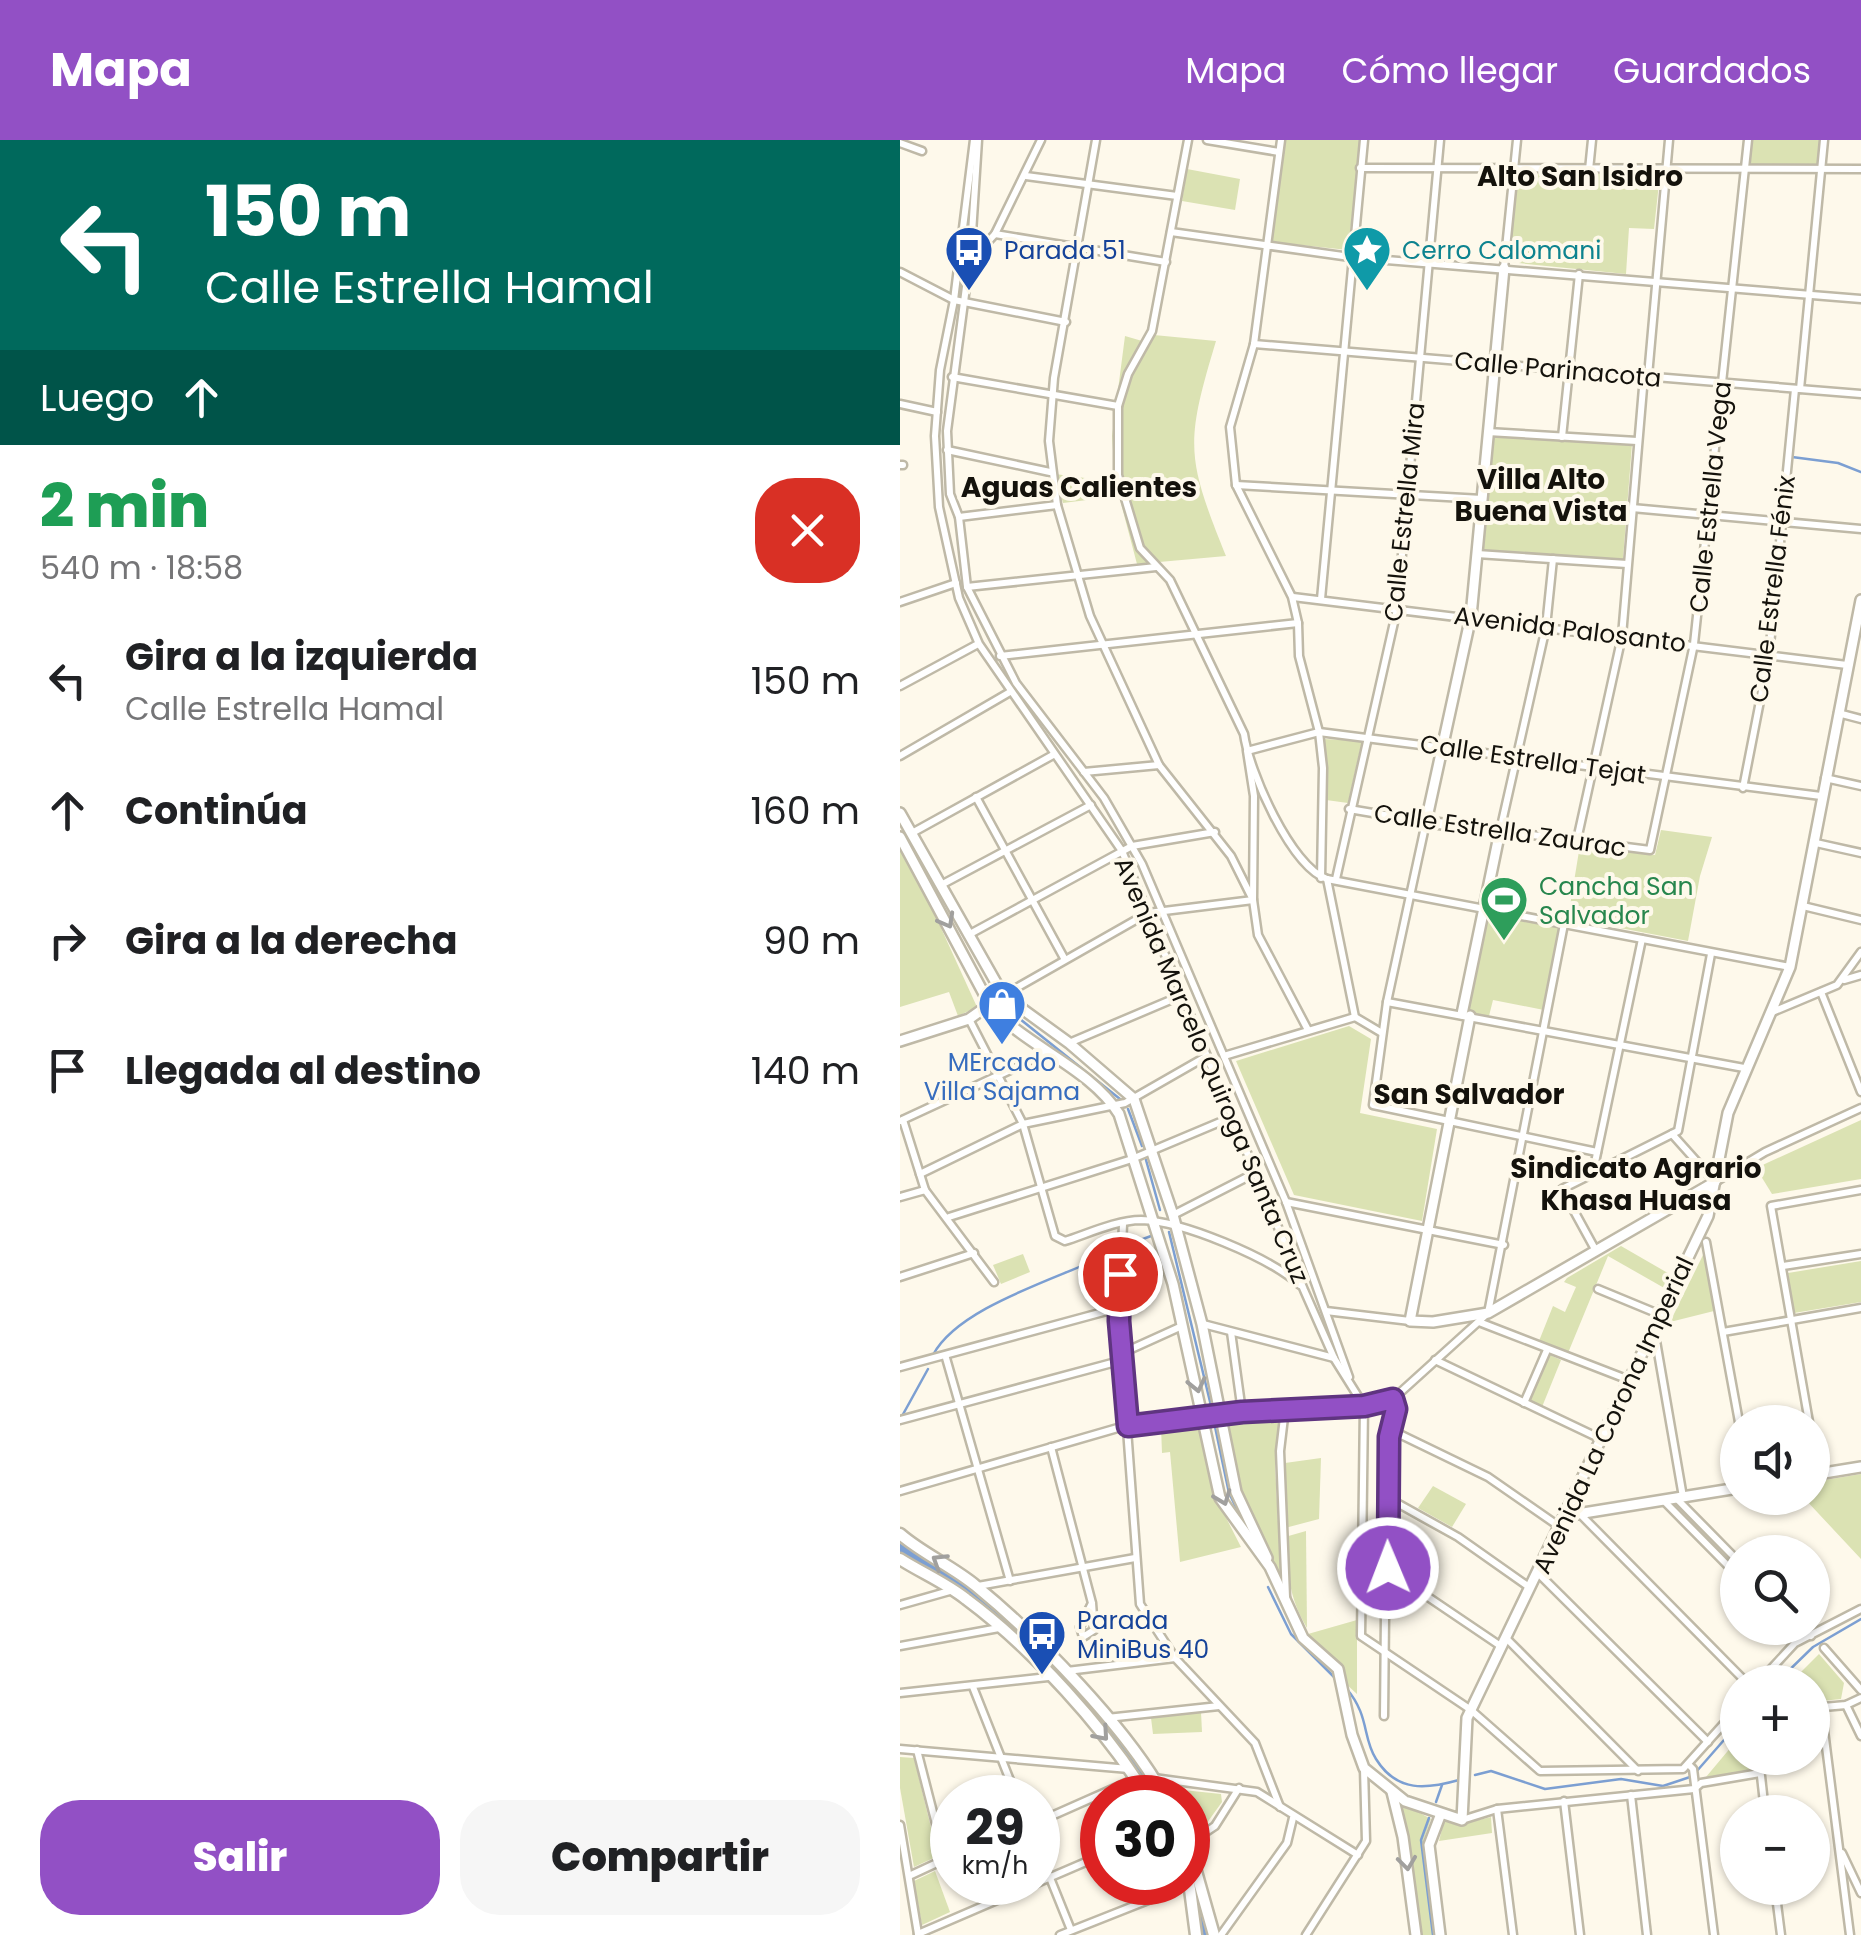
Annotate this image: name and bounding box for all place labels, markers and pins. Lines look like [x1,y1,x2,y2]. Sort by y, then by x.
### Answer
bus stop icon: Parada 51 [943,224,995,292]
place icon: Cerro Calomani [1341,224,1393,292]
place label: Parada 51 [1004,233,1126,268]
place label: Cerro Calomani [1402,233,1601,268]
place label: Cancha San Salvador [1539,869,1694,933]
sports icon: Cancha San Salvador [1478,874,1530,942]
shop icon: MErcado Villa Sajama [976,978,1028,1046]
place label: MErcado Villa Sajama [924,1045,1080,1109]
pin [1078,1232,1163,1317]
place label: Parada MiniBus 40 [1077,1603,1209,1667]
bus stop icon: Parada MiniBus 40 [1016,1608,1068,1676]

